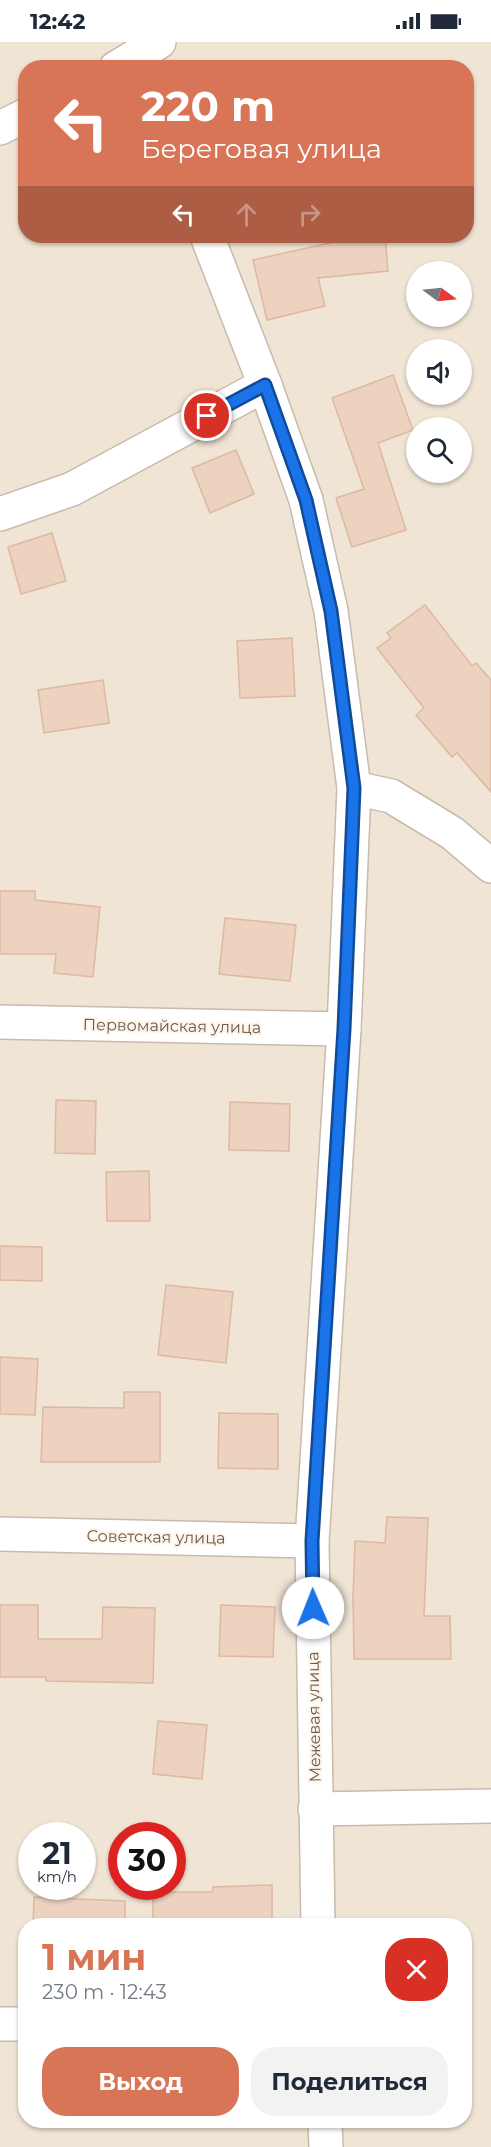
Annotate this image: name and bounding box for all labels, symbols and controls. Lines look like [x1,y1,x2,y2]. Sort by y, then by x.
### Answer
text: 12:42 [30,8,86,35]
text: 220 m [141,80,275,132]
icon: left [42,84,120,162]
text: Береговая улица [141,132,382,165]
icon: left [167,198,200,231]
icon: ahead [230,198,263,231]
icon: right [293,198,326,231]
north arrow [406,261,472,327]
map controls [406,261,472,483]
button: sound [406,339,472,405]
pin [181,390,232,441]
icon: arrive [190,399,223,432]
button: search [406,417,472,483]
street label: Первомайская улица [83,1015,261,1037]
street label: Советская улица [86,1526,226,1548]
position arrow [281,1576,345,1640]
street label: Межевая улица [303,1651,325,1783]
speed limit sign: 30 [108,1822,186,1900]
text: 21 [42,1835,72,1872]
text: km/h [37,1867,77,1886]
text: 1 мин [42,1935,146,1979]
button: close [385,1938,448,2001]
text: 230 m · 12:43 [42,1980,167,2004]
button: Выход [42,2047,239,2116]
button: Поделиться [251,2047,448,2116]

